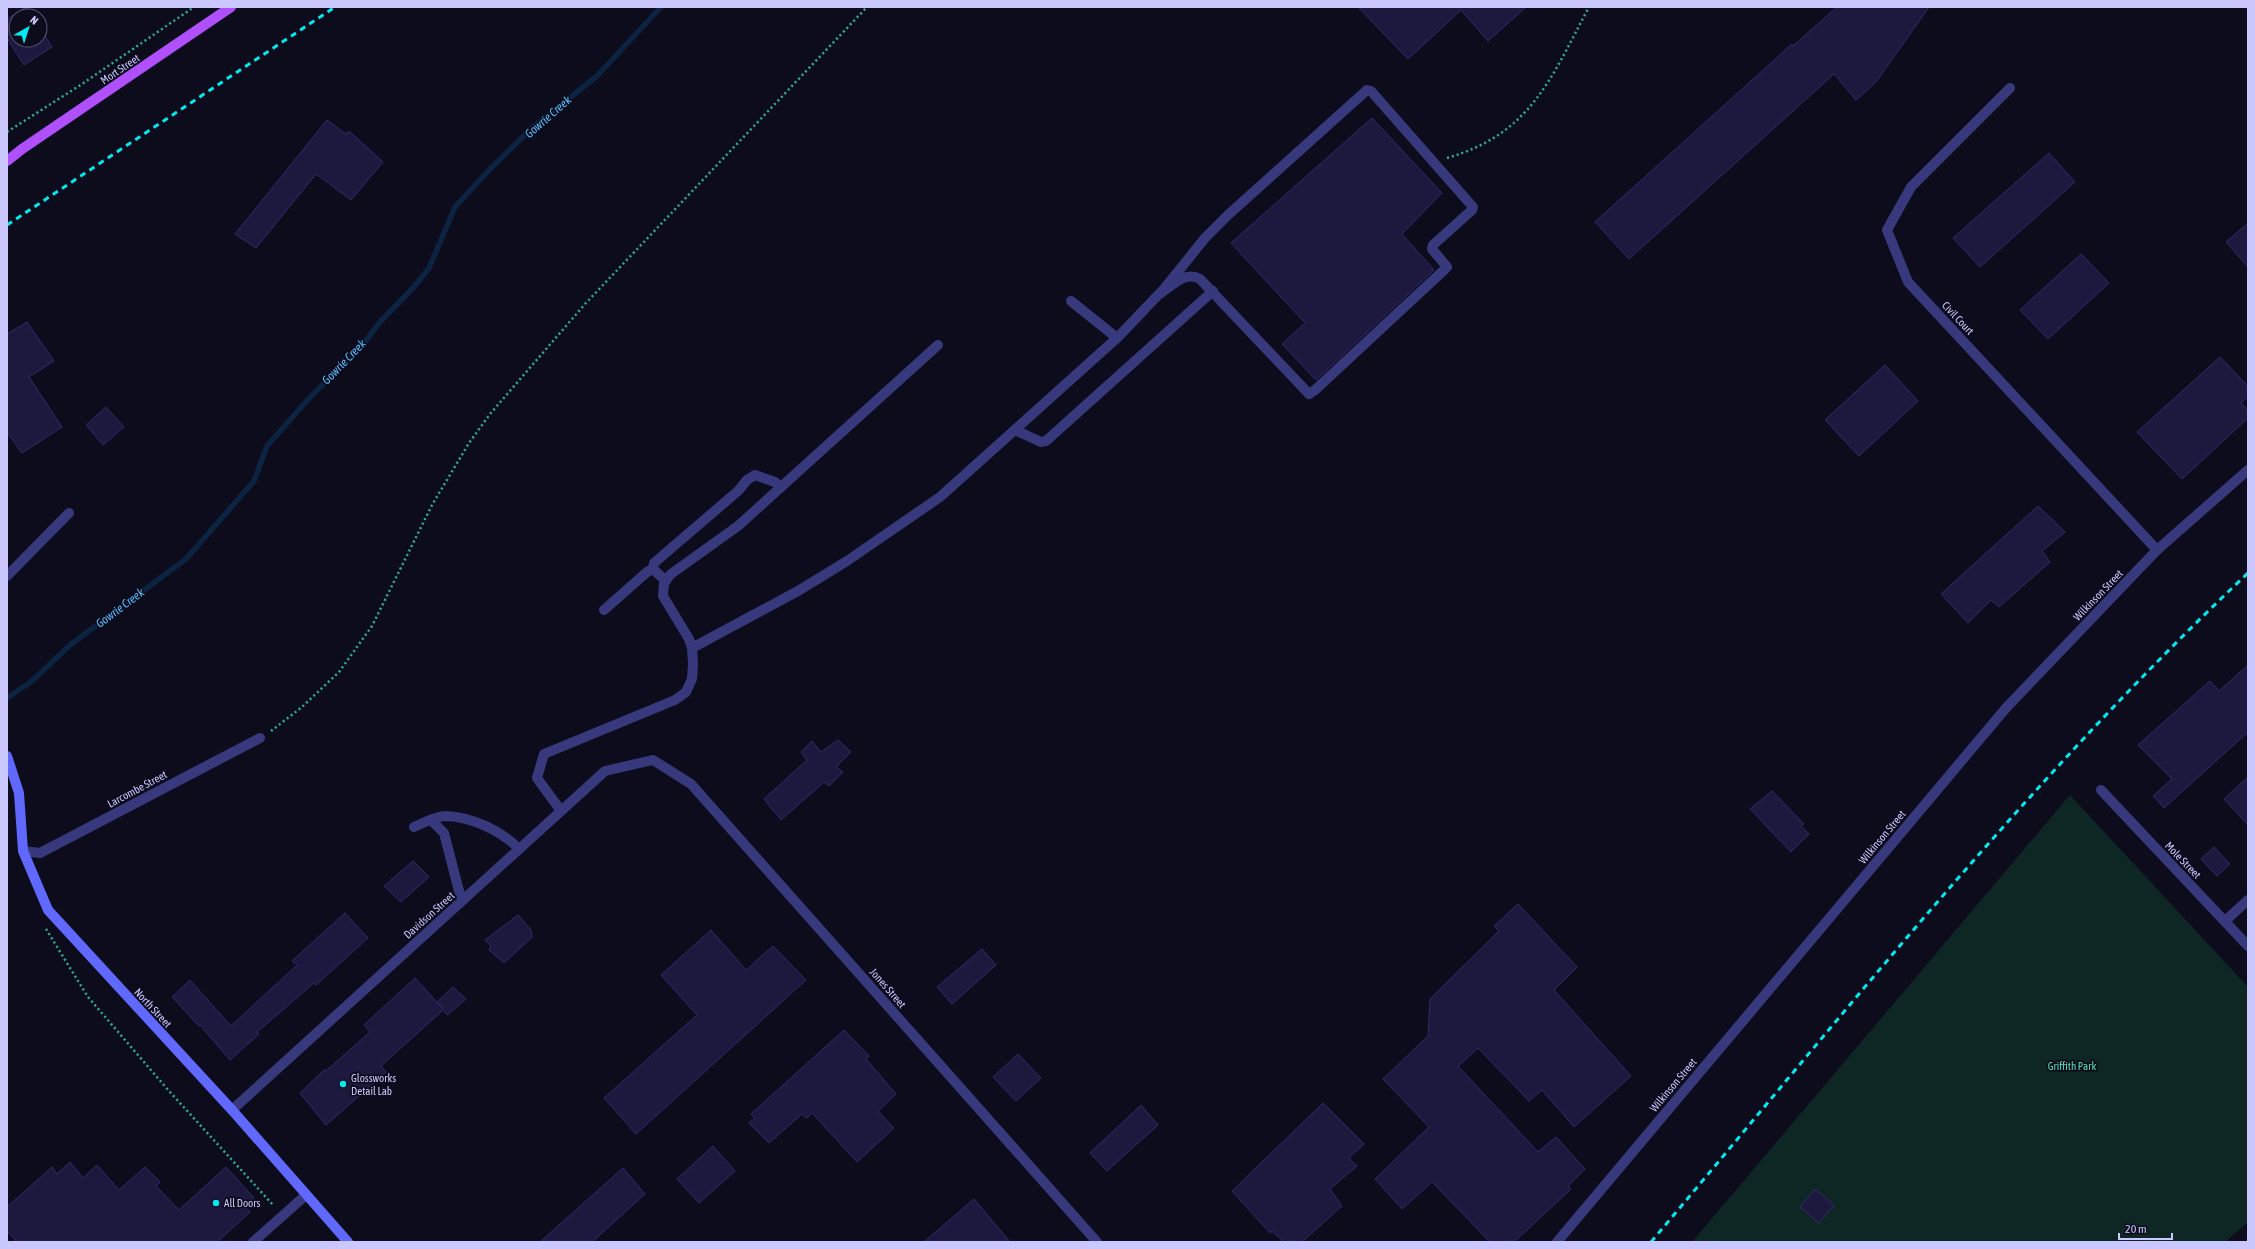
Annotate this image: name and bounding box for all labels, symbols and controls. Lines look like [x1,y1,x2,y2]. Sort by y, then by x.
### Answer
north arrow [8,8,48,48]
text: N [28,14,41,27]
street label: Mort Street [98,52,142,86]
water label: Gowrie Creek [522,93,575,141]
street label: Civil Court [1940,299,1976,337]
water label: Gowrie Creek [319,336,369,387]
street label: Wilkinson Street [2071,567,2125,623]
water label: Gowrie Creek [93,585,148,631]
street label: Larcombe Street [105,768,169,810]
street label: Wilkinson Street [1856,808,1908,866]
street label: Mole Street [2163,839,2203,881]
street label: Davidson Street [401,889,457,941]
street label: Jones Street [868,966,908,1010]
street label: North Street [132,986,174,1030]
street label: Wilkinson Street [1647,1056,1699,1114]
park label: Griffith Park [2048,1060,2096,1072]
place label: Glossworks Detail Lab [351,1072,396,1097]
marker: Glossworks Detail Lab [338,1079,348,1089]
place label: All Doors [224,1197,260,1209]
marker: All Doors [211,1198,221,1208]
scale bar [2119,1215,2172,1241]
text: 20 m [2125,1222,2147,1236]

